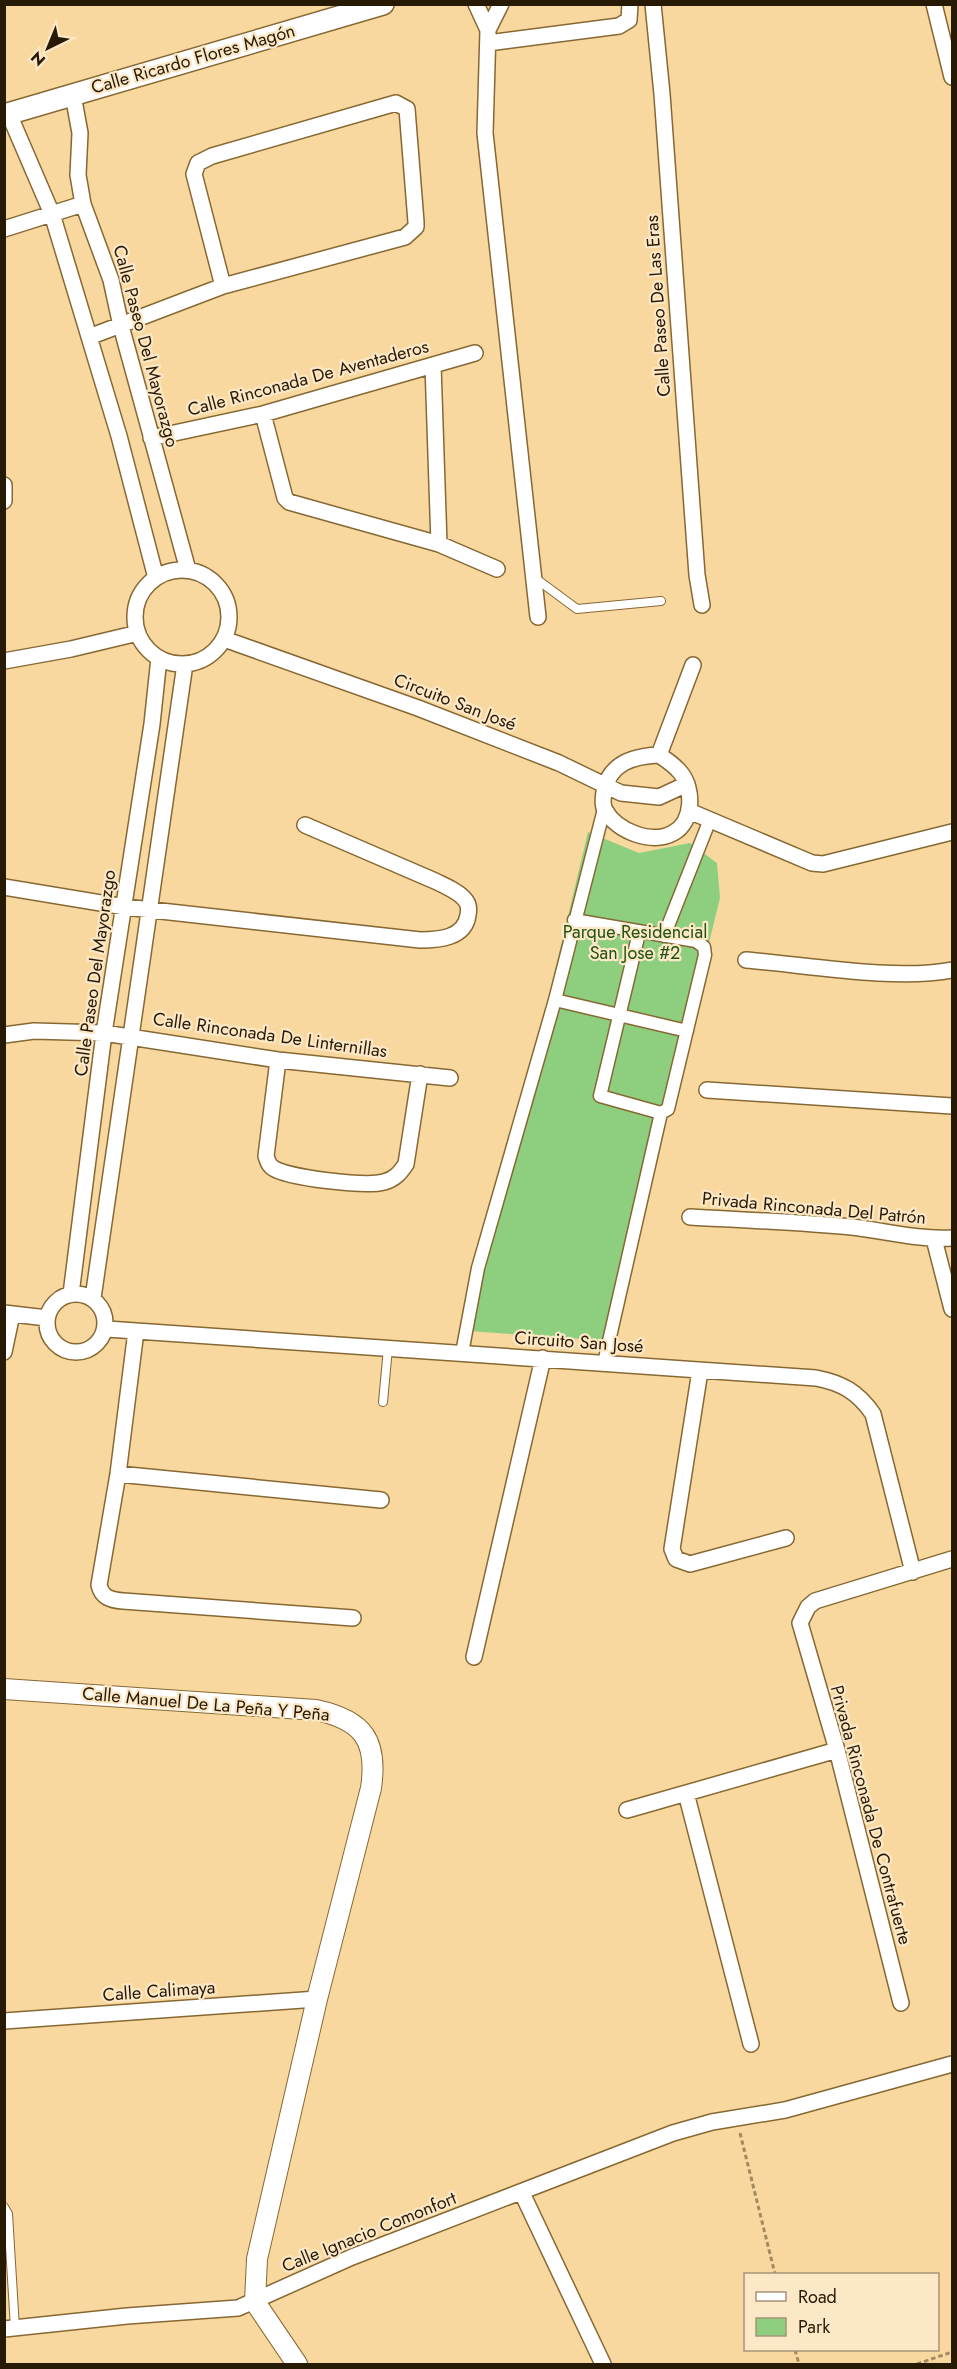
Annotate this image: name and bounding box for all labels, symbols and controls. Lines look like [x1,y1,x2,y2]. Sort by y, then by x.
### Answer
street label: Calle Ricardo Flores Magón [88,17,298,101]
north arrow [18,18,78,78]
text: N [26,46,51,71]
street label: Calle Paseo De Las Eras [639,214,677,398]
street label: Calle Paseo Del Mayorazgo [106,242,186,450]
street label: Calle Rinconada De Aventaderos [184,333,432,423]
street label: Circuito San José [390,667,520,737]
street label: Calle Paseo Del Mayorazgo [68,868,122,1078]
park label: Parque Residencial San Jose #2 [563,919,707,966]
street label: Calle Rinconada De Linternillas [151,1006,389,1064]
street label: Privada Rinconada Del Patrón [701,1185,927,1231]
street label: Circuito San José [514,1325,644,1359]
street label: Calle Manuel De La Peña Y Peña [81,1680,331,1728]
street label: Privada Rinconada De Contrafuerte [824,1682,918,1948]
street label: Calle Calimaya [102,1974,216,2008]
street label: Calle Ignacio Comonfort [278,2185,461,2279]
legend [744,2273,939,2351]
text: Road [798,2284,837,2310]
text: Park [798,2314,830,2340]

